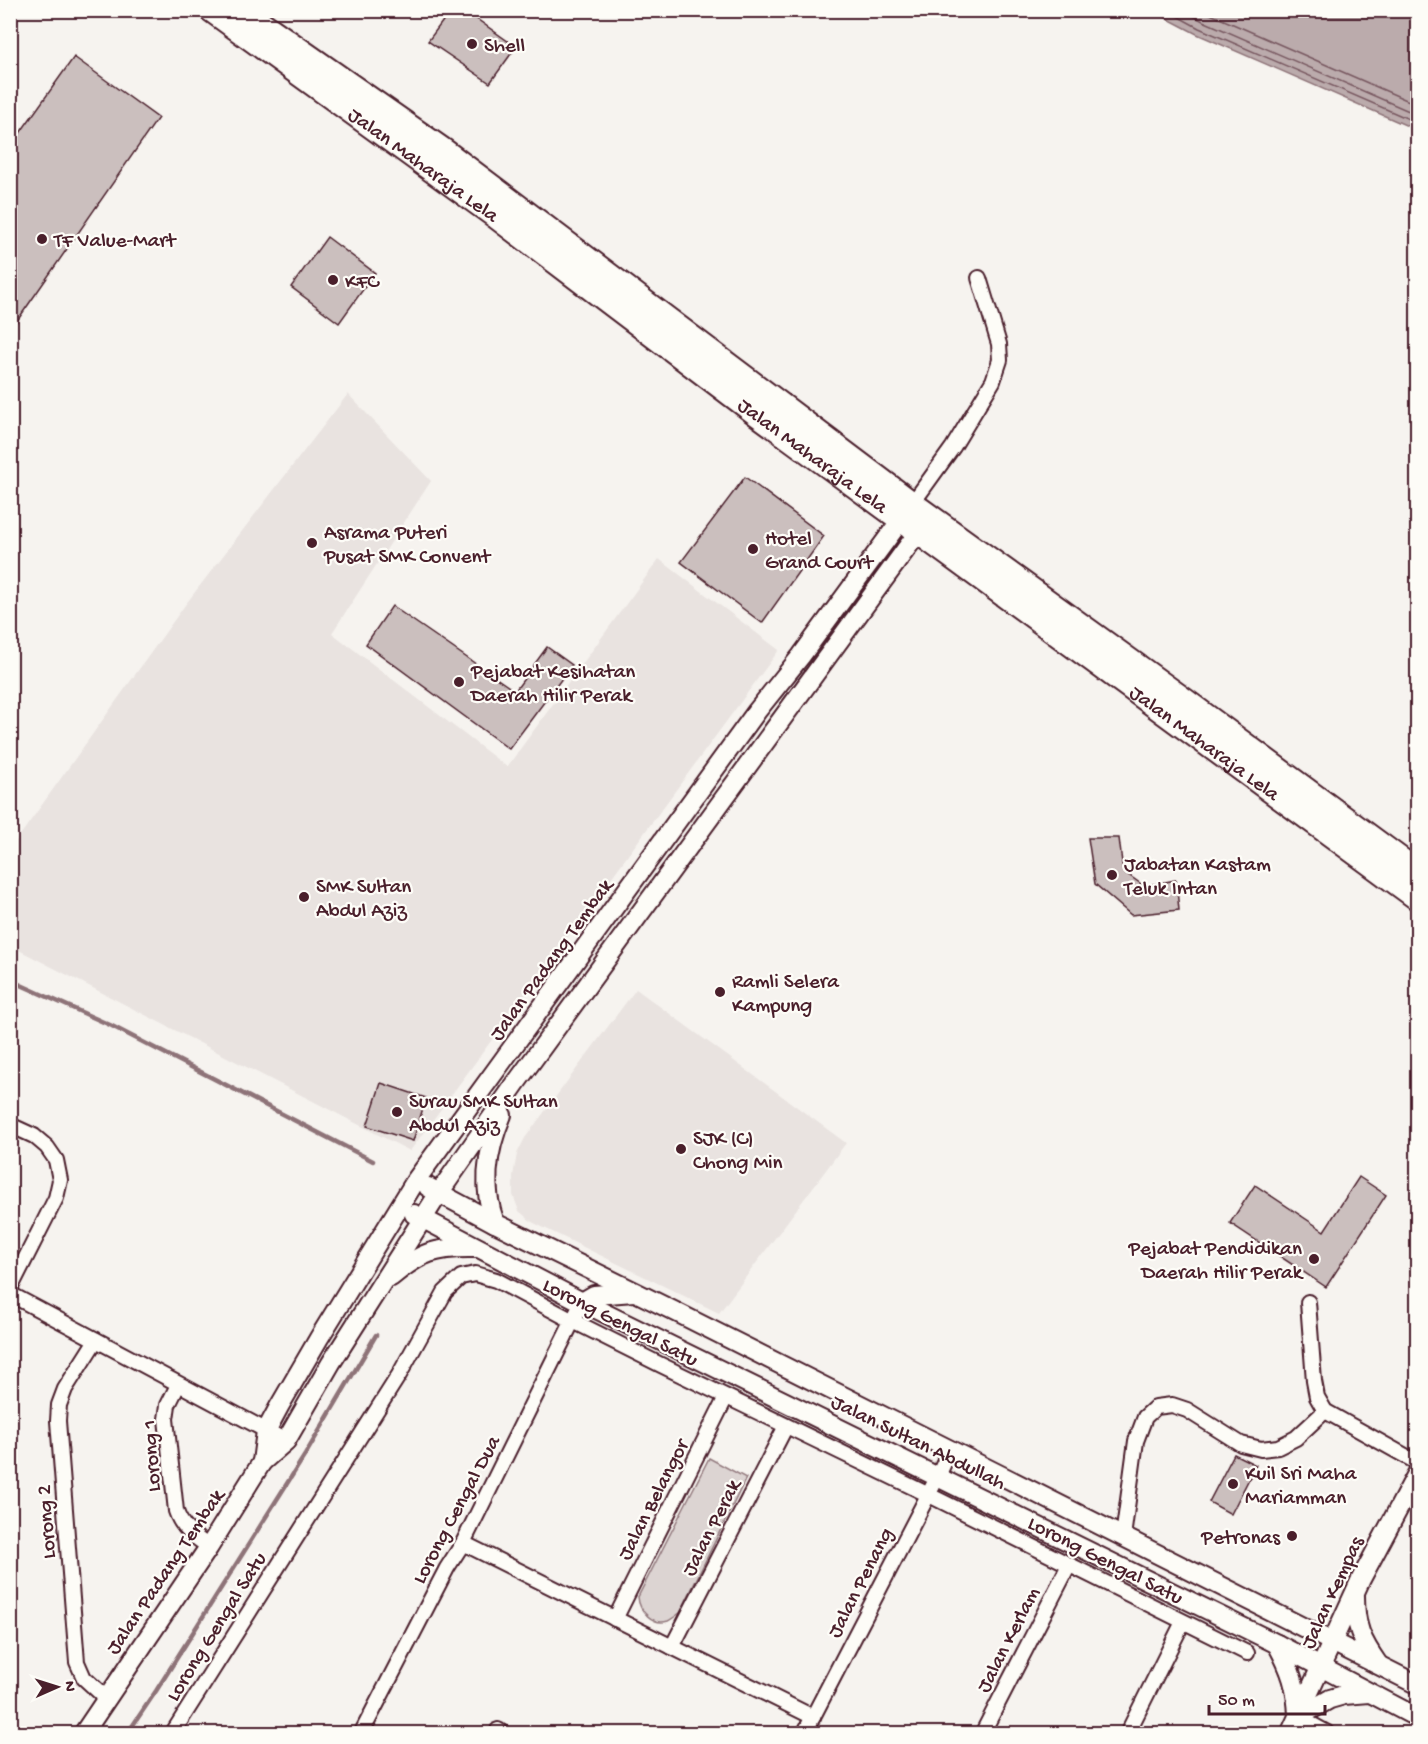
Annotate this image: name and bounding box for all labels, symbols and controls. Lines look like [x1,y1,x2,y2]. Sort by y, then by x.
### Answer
place label: Shell [484,35,525,60]
marker: Shell [465,37,479,51]
street label: Jalan Maharaja Lela [342,104,503,230]
place label: TF Value-Mart [53,230,178,255]
marker: TF Value-Mart [35,232,49,246]
place label: KFC [345,271,380,296]
marker: KFC [326,273,340,287]
street label: Jalan Maharaja Lela [731,394,892,522]
place label: Asrama Puteri Pusat SMK Convent [323,522,493,571]
place label: Hotel Grand Court [765,528,875,577]
marker: Asrama Puteri Pusat SMK Convent [305,536,319,550]
marker: Hotel Grand Court [746,542,760,556]
place label: Pejabat Kesihatan Daerah Hilir Perak [469,661,635,710]
marker: Pejabat Kesihatan Daerah Hilir Perak [452,675,466,689]
street label: Jalan Maharaja Lela [1123,682,1284,809]
place label: Jabatan Kastam Teluk Intan [1123,854,1271,903]
marker: Jabatan Kastam Teluk Intan [1105,868,1119,882]
street label: Jalan Padang Tembak [486,873,622,1047]
place label: SMK Sultan Abdul Aziz [316,876,411,925]
marker: SMK Sultan Abdul Aziz [297,890,311,904]
place label: Ramli Selera Kampung [732,971,840,1020]
marker: Ramli Selera Kampung [713,985,727,999]
place label: Surau SMK Sultan Abdul Aziz [409,1091,558,1140]
marker: Surau SMK Sultan Abdul Aziz [390,1105,404,1119]
place label: SJK (C) Chong Min [693,1128,783,1177]
marker: SJK (C) Chong Min [674,1142,688,1156]
place label: Pejabat Pendidikan Daerah Hilir Perak [1127,1238,1305,1287]
marker: Pejabat Pendidikan Daerah Hilir Perak [1307,1252,1321,1266]
street label: Lorong Gengal Satu [538,1274,701,1374]
street label: Jalan Sultan Abdullah [826,1391,1009,1497]
street label: Lorong 1 [138,1419,168,1493]
street label: Lorong Cengal Dua [408,1431,508,1589]
street label: Jalan Belangor [614,1435,697,1565]
place label: Kuil Sri Maha Mariamman [1245,1463,1358,1512]
street label: Jalan Perak [678,1474,749,1581]
marker: Kuil Sri Maha Mariamman [1226,1477,1240,1491]
street label: Jalan Padang Tembak [102,1483,233,1660]
street label: Lorong 2 [33,1484,64,1560]
street label: Lorong Gengal Satu [1023,1512,1186,1612]
street label: Jalan Penang [824,1524,901,1643]
place label: Petronas [1200,1527,1281,1552]
marker: Petronas [1285,1529,1299,1543]
street label: Jalan Kempas [1297,1532,1372,1654]
street label: Lorong Gengal Satu [162,1549,274,1707]
street label: Jalan Kerlam [973,1584,1047,1698]
north arrow [27,1657,87,1717]
scale bar [1209,1678,1324,1716]
text: N [59,1681,78,1693]
text: 50 m [1218,1691,1255,1712]

